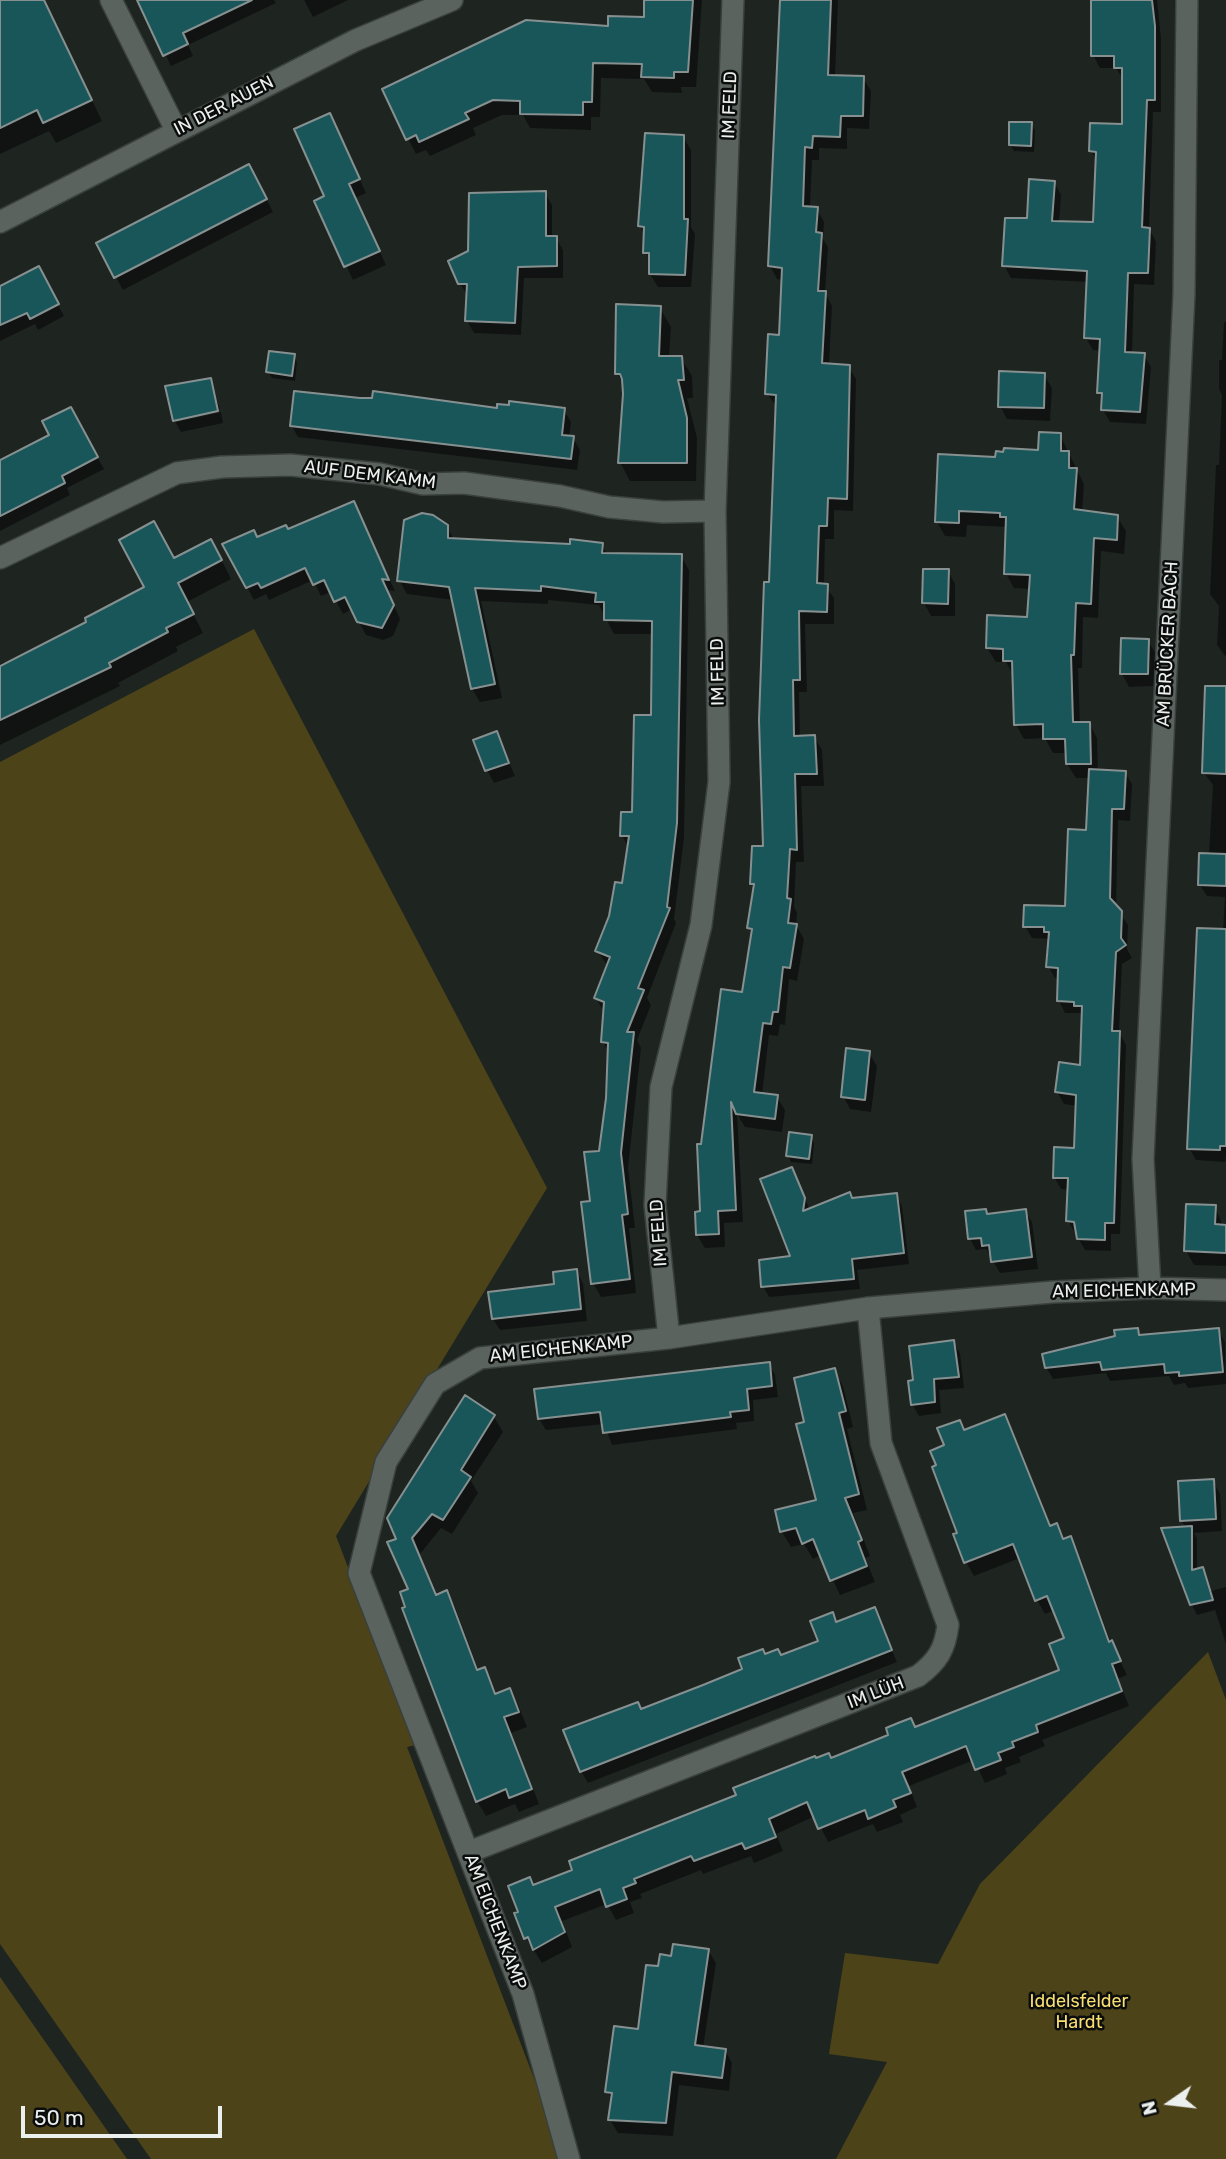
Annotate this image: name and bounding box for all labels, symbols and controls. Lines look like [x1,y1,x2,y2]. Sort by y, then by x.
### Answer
street label: IM FELD [718,71,742,139]
street label: IN DER AUEN [170,72,278,140]
street label: AUF DEM KAMM [303,456,437,494]
street label: AM BRÜCKER BACH [1153,561,1183,727]
street label: IM FELD [707,638,729,706]
street label: IM FELD [646,1199,672,1267]
street label: AM EICHENKAMP [1052,1279,1196,1303]
street label: AM EICHENKAMP [488,1331,634,1367]
street label: IM LÜH [845,1672,907,1714]
street label: AM EICHENKAMP [459,1851,531,1993]
park label: Iddelsfelder Hardt [1030,1991,1128,2034]
north arrow [1135,2068,1205,2138]
scale bar [24,2092,226,2136]
text: N [1136,2099,1162,2118]
text: 50 m [34,2105,84,2130]

